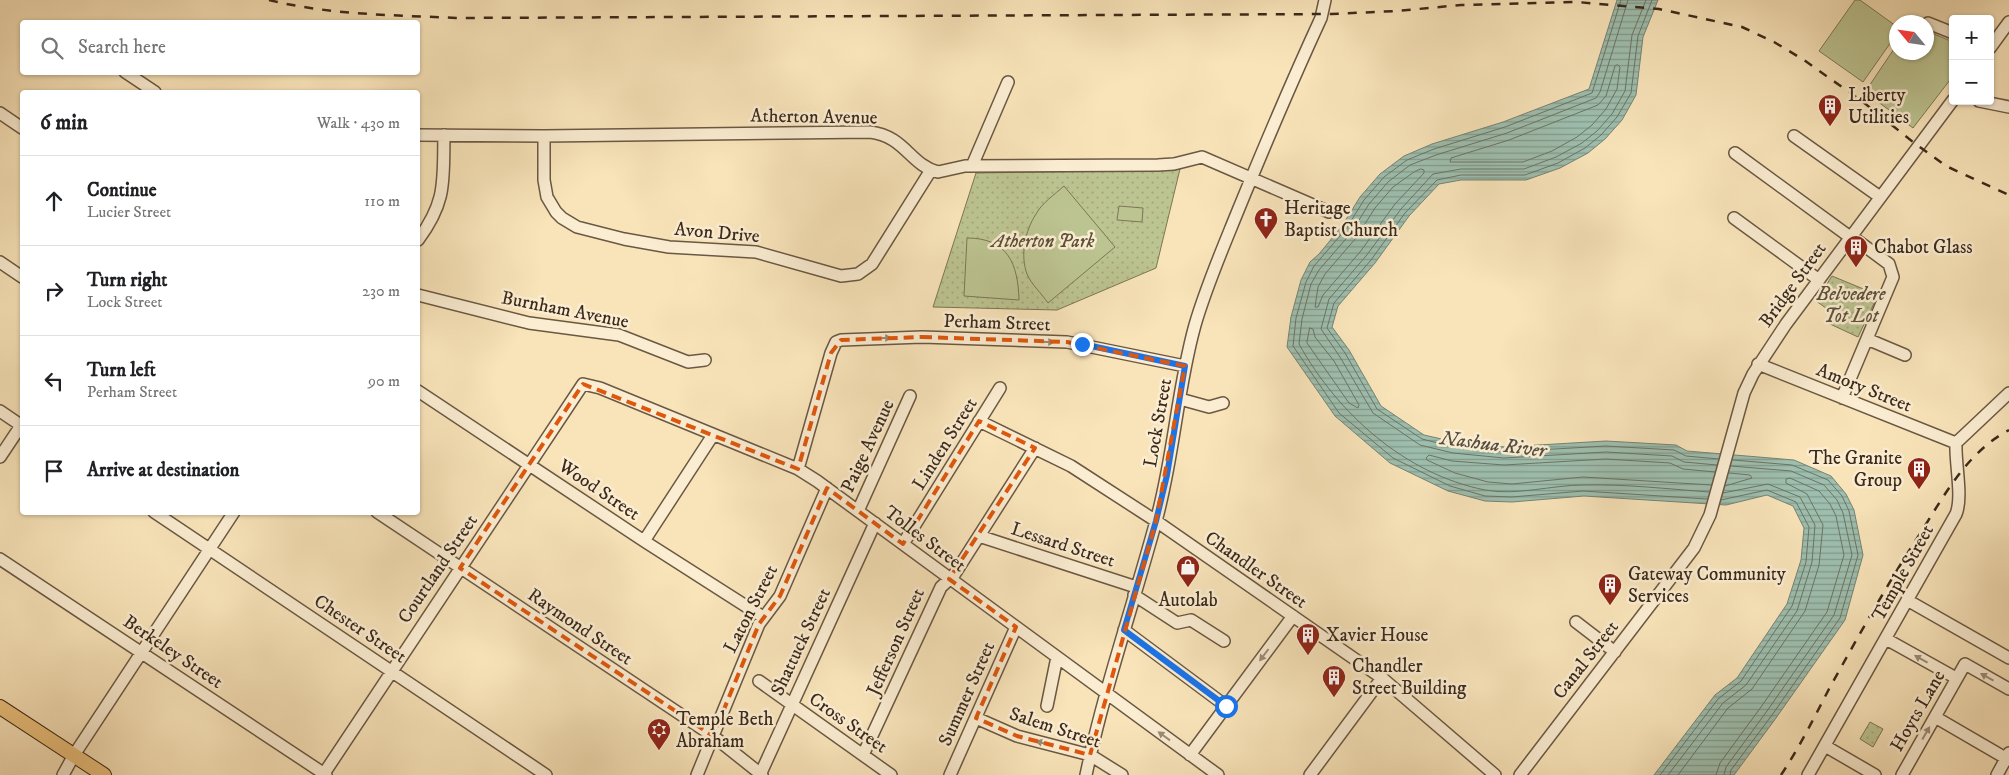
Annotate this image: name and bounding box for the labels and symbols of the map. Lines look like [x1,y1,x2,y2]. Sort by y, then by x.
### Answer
north arrow [1889,15,1934,60]
place label: Liberty Utilities [1848,84,1909,129]
building icon: Liberty Utilities [1817,93,1843,127]
street label: Atherton Avenue [750,104,878,130]
place label: Heritage Baptist Church [1284,197,1398,242]
church icon: Heritage Baptist Church [1253,206,1279,240]
street label: Avon Drive [673,218,761,248]
park label: Atherton Park [990,230,1095,253]
building icon: Chabot Glass [1843,234,1869,268]
place label: Chabot Glass [1874,236,1973,259]
street label: Bridge Street [1754,238,1832,332]
park label: Belvedere Tot Lot [1816,283,1886,328]
street label: Burnham Avenue [499,286,631,334]
street label: Perham Street [943,310,1051,336]
route end [1071,333,1094,356]
one-way arrow [877,334,893,342]
one-way arrow [1039,338,1055,346]
street label: Amory Street [1813,358,1915,418]
street label: Lock Street [1139,377,1177,469]
street label: Linden Street [907,393,983,495]
street label: Paige Avenue [836,396,900,496]
water label: Nashua River [1438,426,1549,464]
place label: The Granite Group [1809,447,1902,492]
street label: Wood Street [553,454,644,526]
building icon: The Granite Group [1906,456,1932,490]
street label: Tolles Street [880,501,970,577]
street label: Courtland Street [393,510,483,628]
street label: Lessard Street [1008,517,1118,573]
street label: Temple Street [1867,521,1939,625]
street label: Chandler Street [1200,526,1312,614]
shop icon: Autolab [1175,554,1201,588]
street label: Laton Street [719,561,783,657]
place label: Gateway Community Services [1628,563,1787,608]
building icon: Gateway Community Services [1597,572,1623,606]
street label: Raymond Street [523,584,637,670]
street label: Shattuck Street [766,585,836,699]
street label: Jefferson Street [861,585,930,701]
place label: Autolab [1158,589,1218,612]
street label: Chester Street [309,590,411,668]
street label: Berkeley Street [119,610,227,694]
street label: Canal Street [1548,616,1624,704]
building icon: Xavier House [1295,622,1321,656]
place label: Xavier House [1326,624,1428,647]
street label: Summer Street [934,638,1000,750]
one-way arrow [1258,648,1269,661]
place label: Chandler Street Building [1352,655,1467,700]
one-way arrow [1914,655,1928,663]
building icon: Chandler Street Building [1321,664,1347,698]
street label: Hoyts Lane [1886,666,1951,756]
one-way arrow [1980,673,1994,681]
street label: Cross Street [804,688,892,758]
route start [1215,695,1238,718]
street label: Salem Street [1006,702,1104,754]
place label: Temple Beth Abraham [676,708,774,753]
synagogue icon: Temple Beth Abraham [646,717,672,751]
one-way arrow [1921,726,1930,739]
one-way arrow [1157,731,1171,741]
one-way arrow [1036,739,1051,747]

